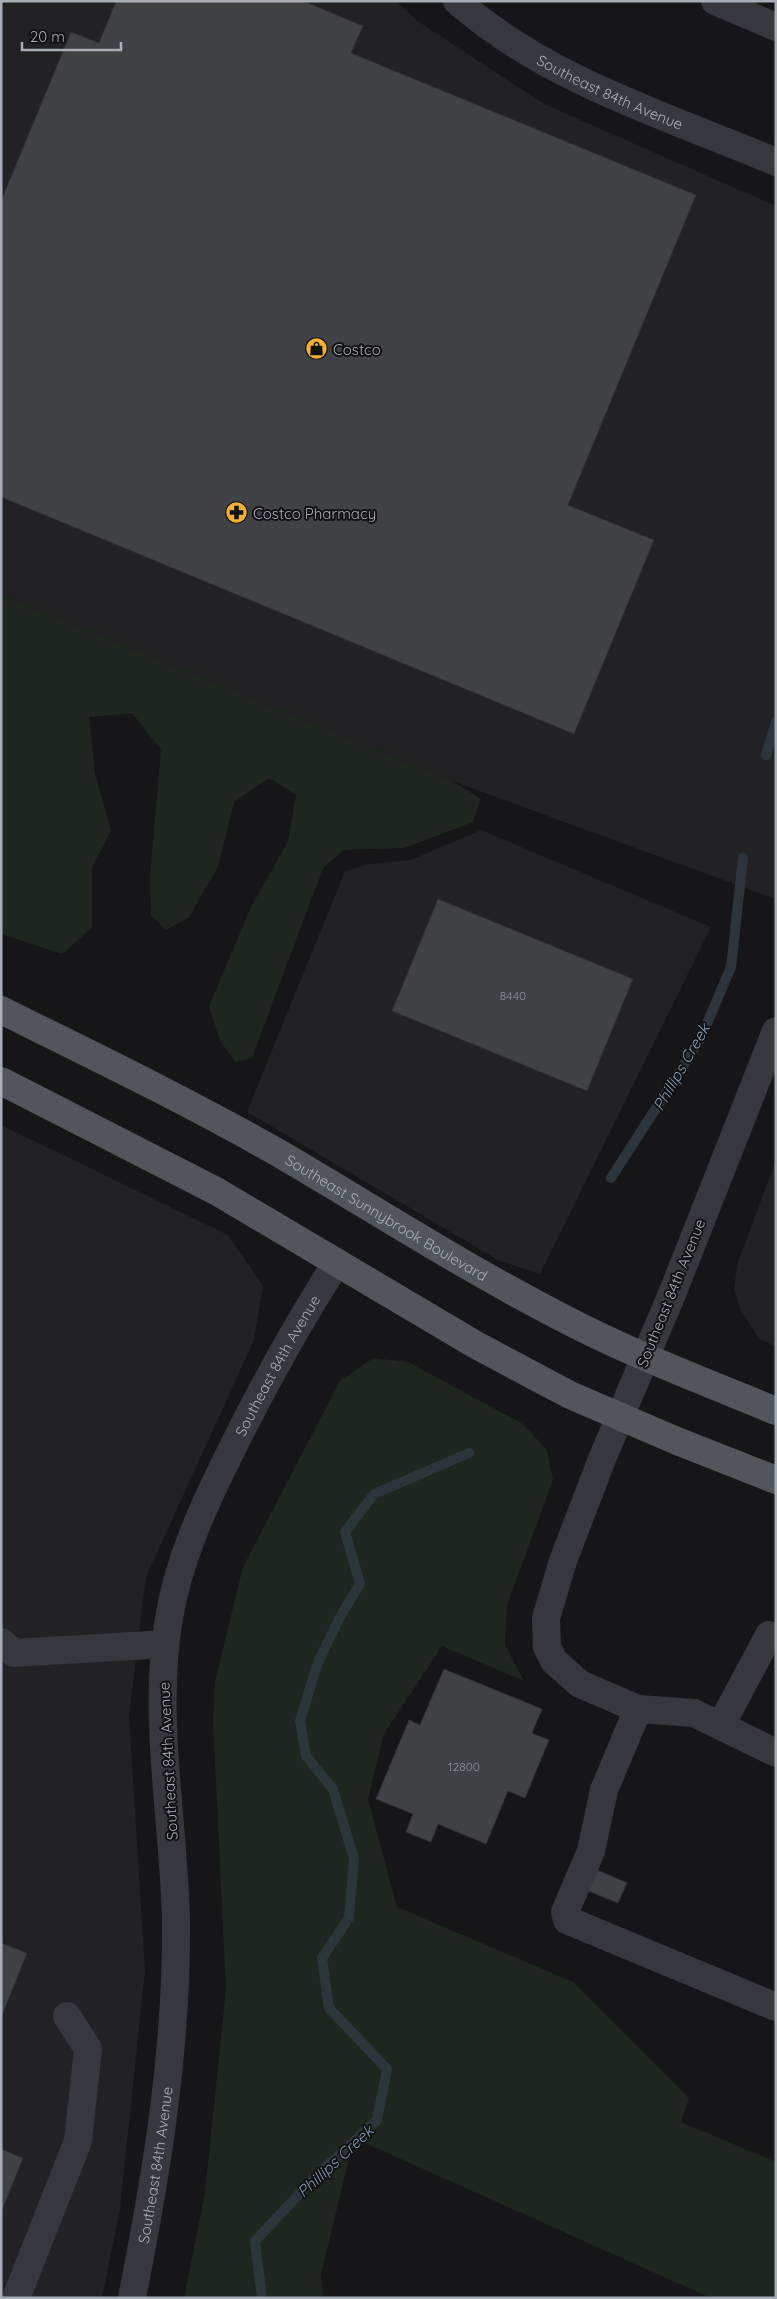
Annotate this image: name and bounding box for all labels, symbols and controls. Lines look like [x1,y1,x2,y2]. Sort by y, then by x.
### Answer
scale bar [22,20,121,52]
text: 20 m [30,27,65,46]
street label: Southeast 84th Avenue [534,50,686,133]
shop icon: Costco [305,337,329,361]
place label: Costco [333,340,381,359]
pharmacy icon: Costco Pharmacy [225,501,249,525]
place label: Costco Pharmacy [253,504,376,523]
house number: 8440 [500,988,526,1003]
water label: Phillips Creek [648,1019,715,1114]
street label: Southeast Sunnybrook Boulevard [282,1150,491,1285]
street label: Southeast 84th Avenue [633,1216,709,1370]
street label: Southeast 84th Avenue [230,1291,324,1439]
street label: Southeast 84th Avenue [154,1681,182,1841]
house number: 12800 [448,1759,480,1774]
street label: Southeast 84th Avenue [133,2085,176,2245]
water label: Phillips Creek [293,2120,378,2201]

